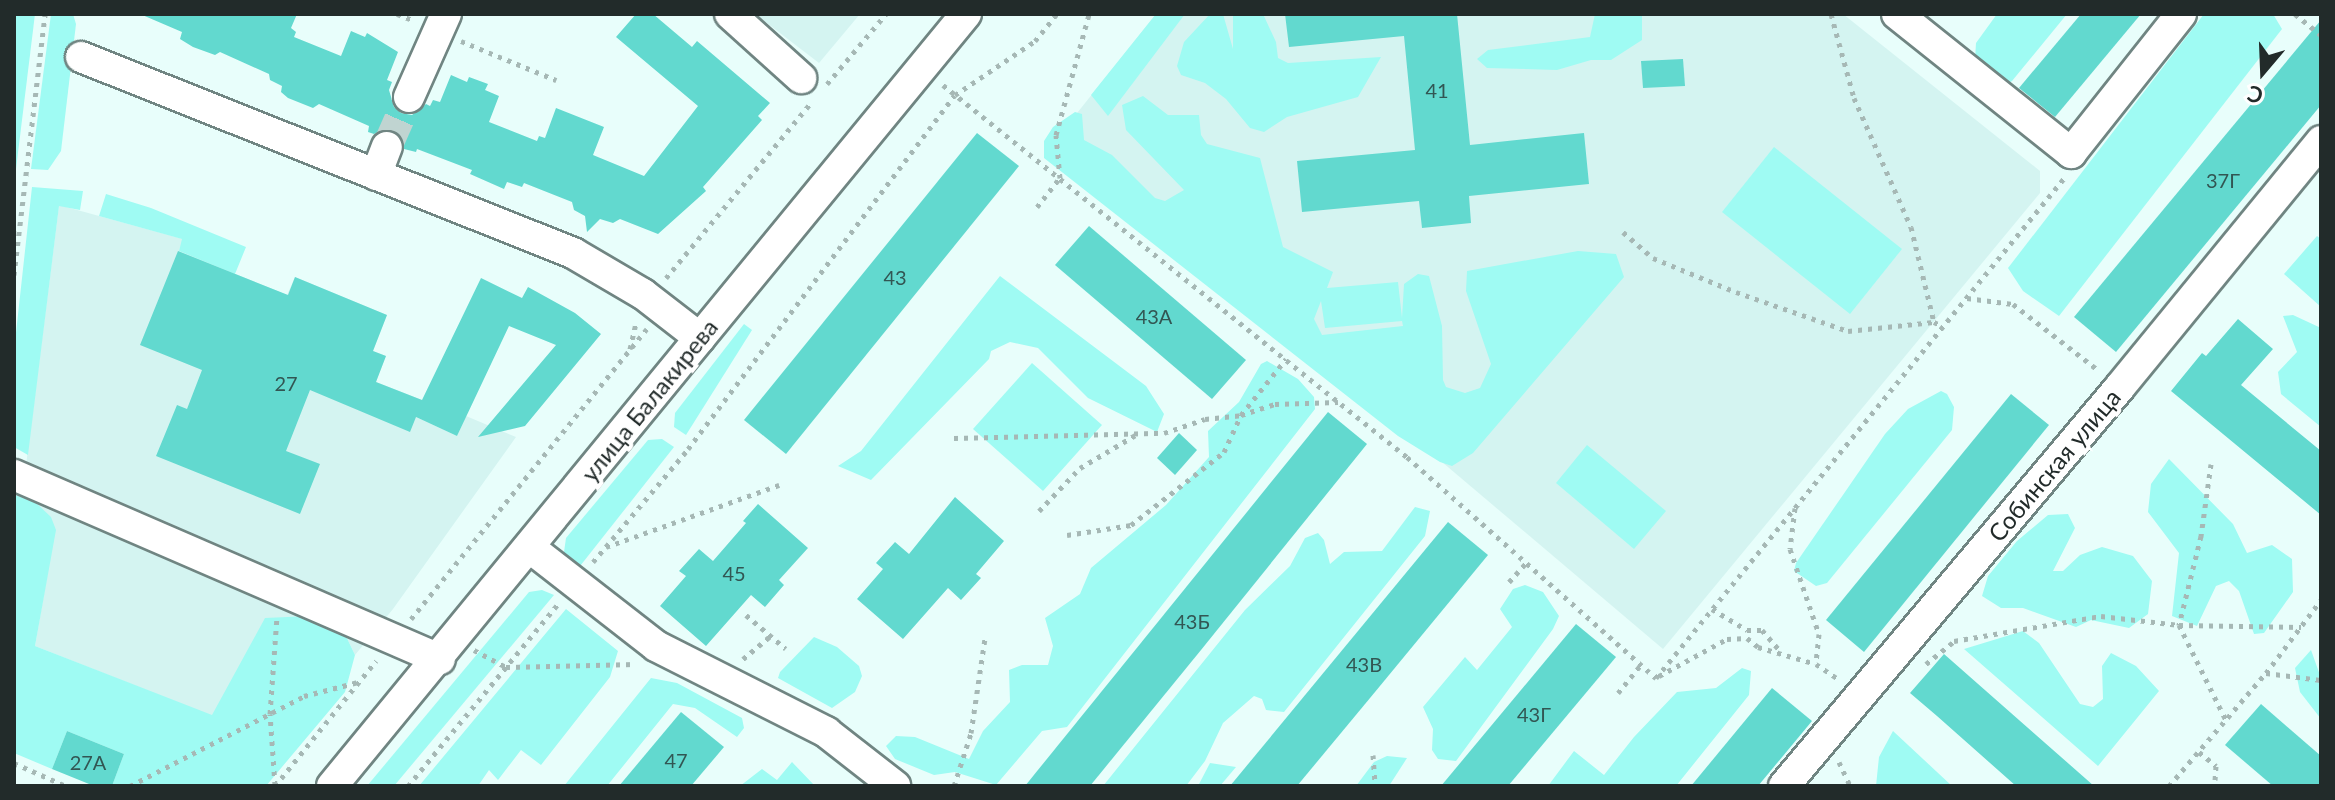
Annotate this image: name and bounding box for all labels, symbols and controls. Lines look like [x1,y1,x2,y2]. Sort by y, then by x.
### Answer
north arrow [2223,32,2303,112]
house number: 41 [1425,78,1449,102]
text: С [2244,80,2266,110]
house number: 37Г [2206,168,2240,192]
house number: 43 [883,265,907,289]
house number: 43А [1136,304,1172,328]
street label: улица Балакирева [575,313,723,487]
house number: 27 [274,371,298,395]
street label: Собинская улица [1982,383,2126,547]
house number: 45 [722,561,746,585]
house number: 43Б [1174,609,1210,633]
house number: 43В [1346,652,1382,676]
house number: 43Г [1517,702,1551,726]
house number: 47 [664,748,688,772]
house number: 27А [70,750,106,774]

